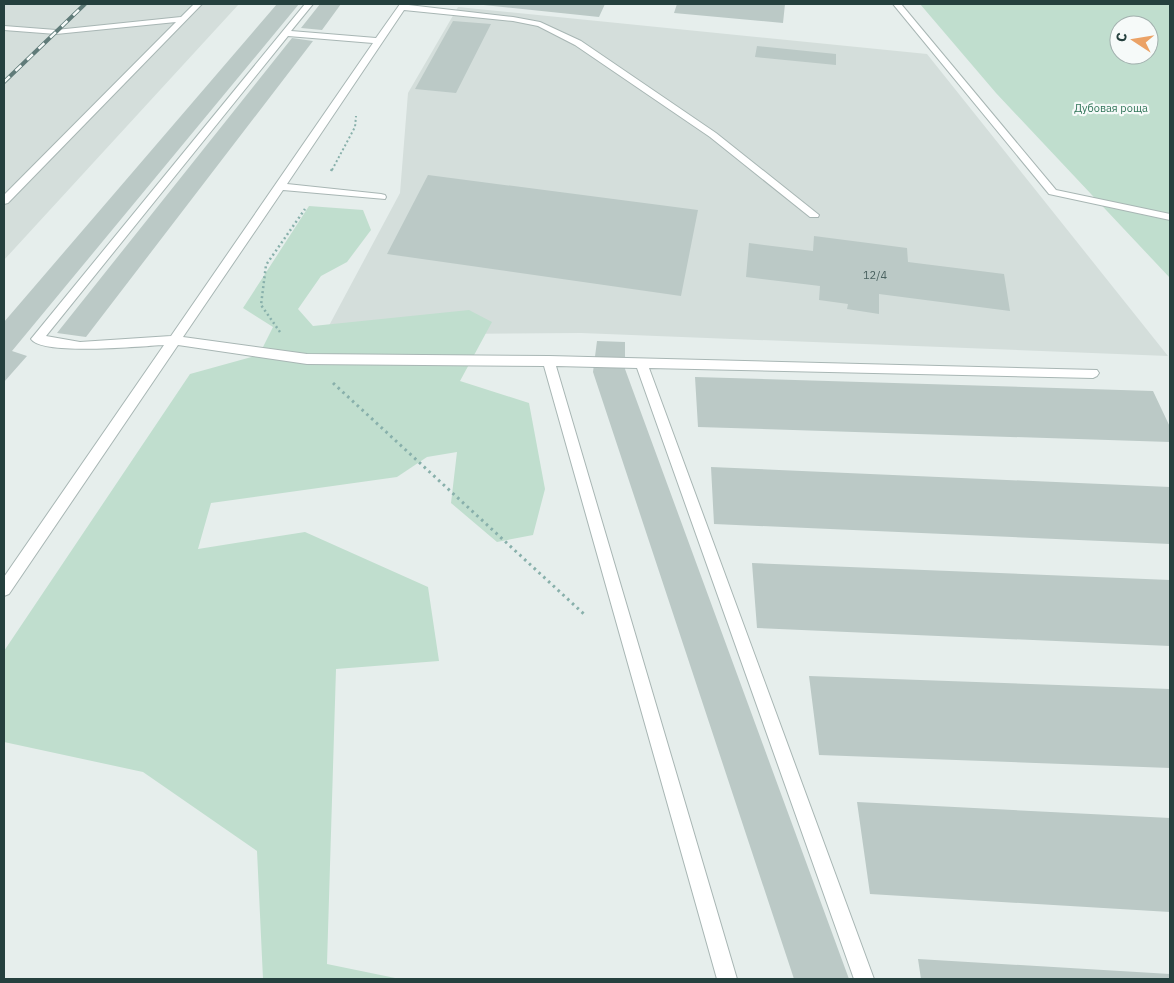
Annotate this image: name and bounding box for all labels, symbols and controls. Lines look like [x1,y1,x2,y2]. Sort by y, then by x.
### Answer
north arrow [1109,15,1159,65]
text: С [1112,31,1131,44]
park label: Дубовая роща [1074,101,1148,115]
house number: 12/4 [863,268,887,282]

